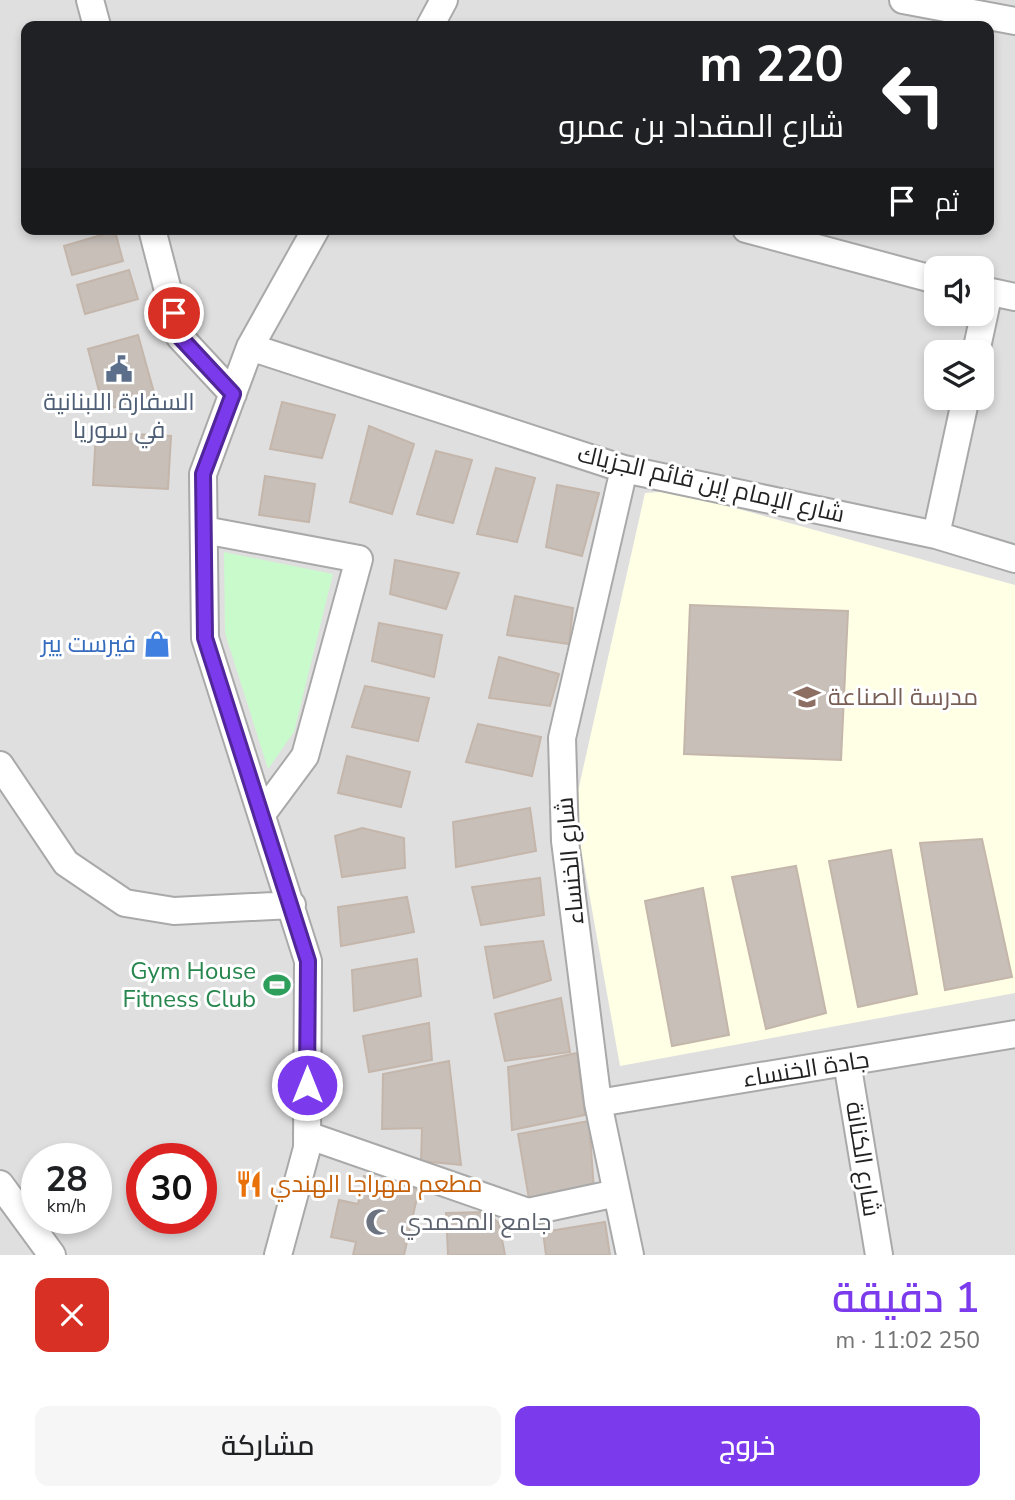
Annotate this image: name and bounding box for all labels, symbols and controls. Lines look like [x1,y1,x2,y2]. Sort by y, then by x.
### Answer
text: 220 m [700,31,844,98]
icon: left [868,49,959,140]
text: شارع المقداد بن عمرو [558,105,844,148]
icon: arrive [883,182,921,220]
text: ثم [935,185,959,220]
map controls [924,256,994,410]
button: sound [924,256,994,326]
pin [144,283,204,343]
icon: arrive [155,294,193,332]
button: layers [924,340,994,410]
public building icon: السفارة اللبنانية في سوريا [104,354,134,384]
place label: السفارة اللبنانية في سوريا [43,386,195,449]
street label: شارع الإمام إبن قائم الجزياك [574,438,848,530]
place label: فيرست يير [39,628,136,660]
shop icon: فيرست يير [142,629,172,659]
place label: مدرسة الصناعة [828,681,978,713]
school or university icon: مدرسة الصناعة [792,682,822,712]
street label: شارع الخنساء [548,796,592,926]
place label: Gym House Fitness Club [123,955,256,1015]
sports icon: Gym House Fitness Club [262,970,292,1000]
street label: جادة الخنساء [741,1043,871,1095]
position arrow [270,1048,344,1122]
street label: شارع الكنانة [838,1099,888,1219]
speed limit sign: 30 [126,1143,217,1234]
text: 28 [45,1156,88,1203]
place label: مطعم مهراجا الهندي [270,1168,482,1202]
restaurant icon: مطعم مهراجا الهندي [234,1169,264,1199]
text: km/h [47,1194,86,1218]
place label: جامع المحمدي [400,1206,551,1240]
mosque icon: جامع المحمدي [364,1207,394,1237]
text: 1 دقيقة [832,1270,980,1327]
button: close [35,1278,109,1352]
text: 250 m · 11:02 [835,1325,980,1356]
button: مشاركة [35,1406,501,1486]
button: خروج [515,1406,980,1486]

